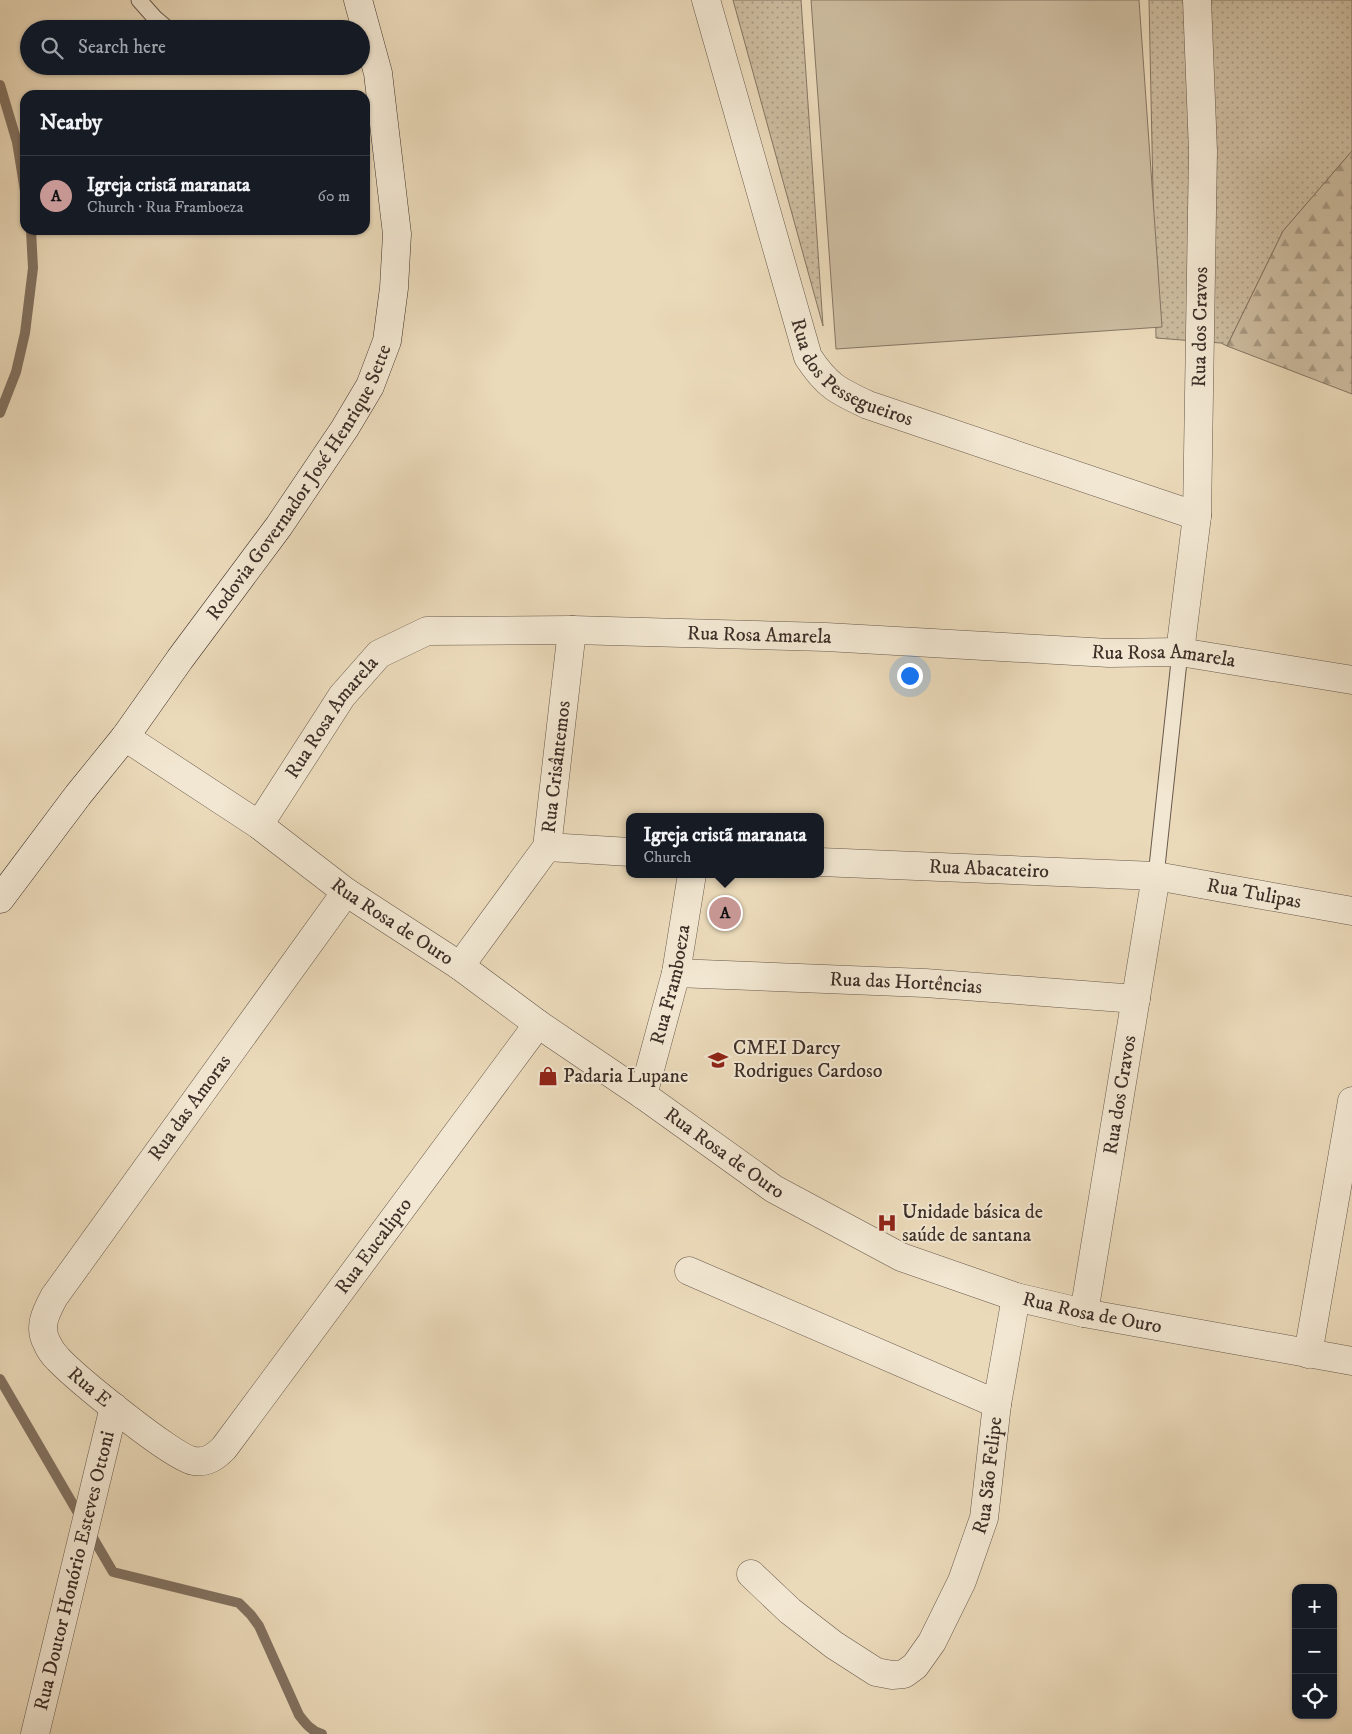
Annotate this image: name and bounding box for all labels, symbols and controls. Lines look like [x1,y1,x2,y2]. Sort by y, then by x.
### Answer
search box [20,20,370,75]
icon: search [38,34,66,62]
text: Search here [78,36,166,59]
text: Nearby [40,110,102,136]
text: Igreja cristã maranata [87,174,250,197]
text: A [51,186,61,206]
text: 60 m [318,186,350,206]
text: Church · Rua Framboeza [87,197,244,217]
street label: Rua dos Cravos [1187,266,1214,388]
street label: Rua dos Pessegueiros [785,316,916,432]
street label: Rodovia Governador José Henrique Sette [201,341,397,625]
street label: Rua Rosa Amarela [687,621,833,650]
street label: Rua Rosa Amarela [1091,639,1238,673]
street label: Rua Rosa Amarela [280,651,384,783]
your location [897,663,923,689]
street label: Rua Crisântemos [536,699,576,835]
popup [626,813,824,878]
text: Igreja cristã maranata [643,824,807,847]
text: Church [643,847,691,867]
street label: Rua Abacateiro [928,854,1050,884]
street label: Rua Rosa de Ouro [326,872,458,971]
street label: Rua Tulipas [1205,873,1304,914]
pin: A [709,894,741,932]
street label: Rua Framboeza [645,922,696,1047]
street label: Rua das Hortências [829,967,983,1000]
street label: Rua dos Cravos [1098,1033,1142,1157]
place label: CMEI Darcy Rodrigues Cardoso [733,1036,882,1084]
school or university icon: CMEI Darcy Rodrigues Cardoso [707,1049,729,1071]
street label: Rua das Amoras [143,1050,237,1166]
place label: Padaria Lupane [563,1064,688,1089]
shop icon: Padaria Lupane [537,1065,559,1087]
street label: Rua Rosa de Ouro [659,1102,788,1205]
street label: Rua Eucalipto [330,1193,418,1299]
place label: Unidade básica de saúde de santana [902,1200,1043,1248]
hospital icon: Unidade básica de saúde de santana [876,1212,898,1234]
street label: Rua Rosa de Ouro [1020,1286,1164,1339]
street label: Rua E [62,1362,117,1413]
street label: Rua São Felipe [967,1415,1008,1538]
street label: Rua Doutor Honório Esteves Ottoni [29,1428,120,1713]
map controls [1292,1584,1337,1719]
button: + [1292,1584,1337,1629]
button: − [1292,1629,1337,1674]
button: locate [1292,1674,1337,1719]

